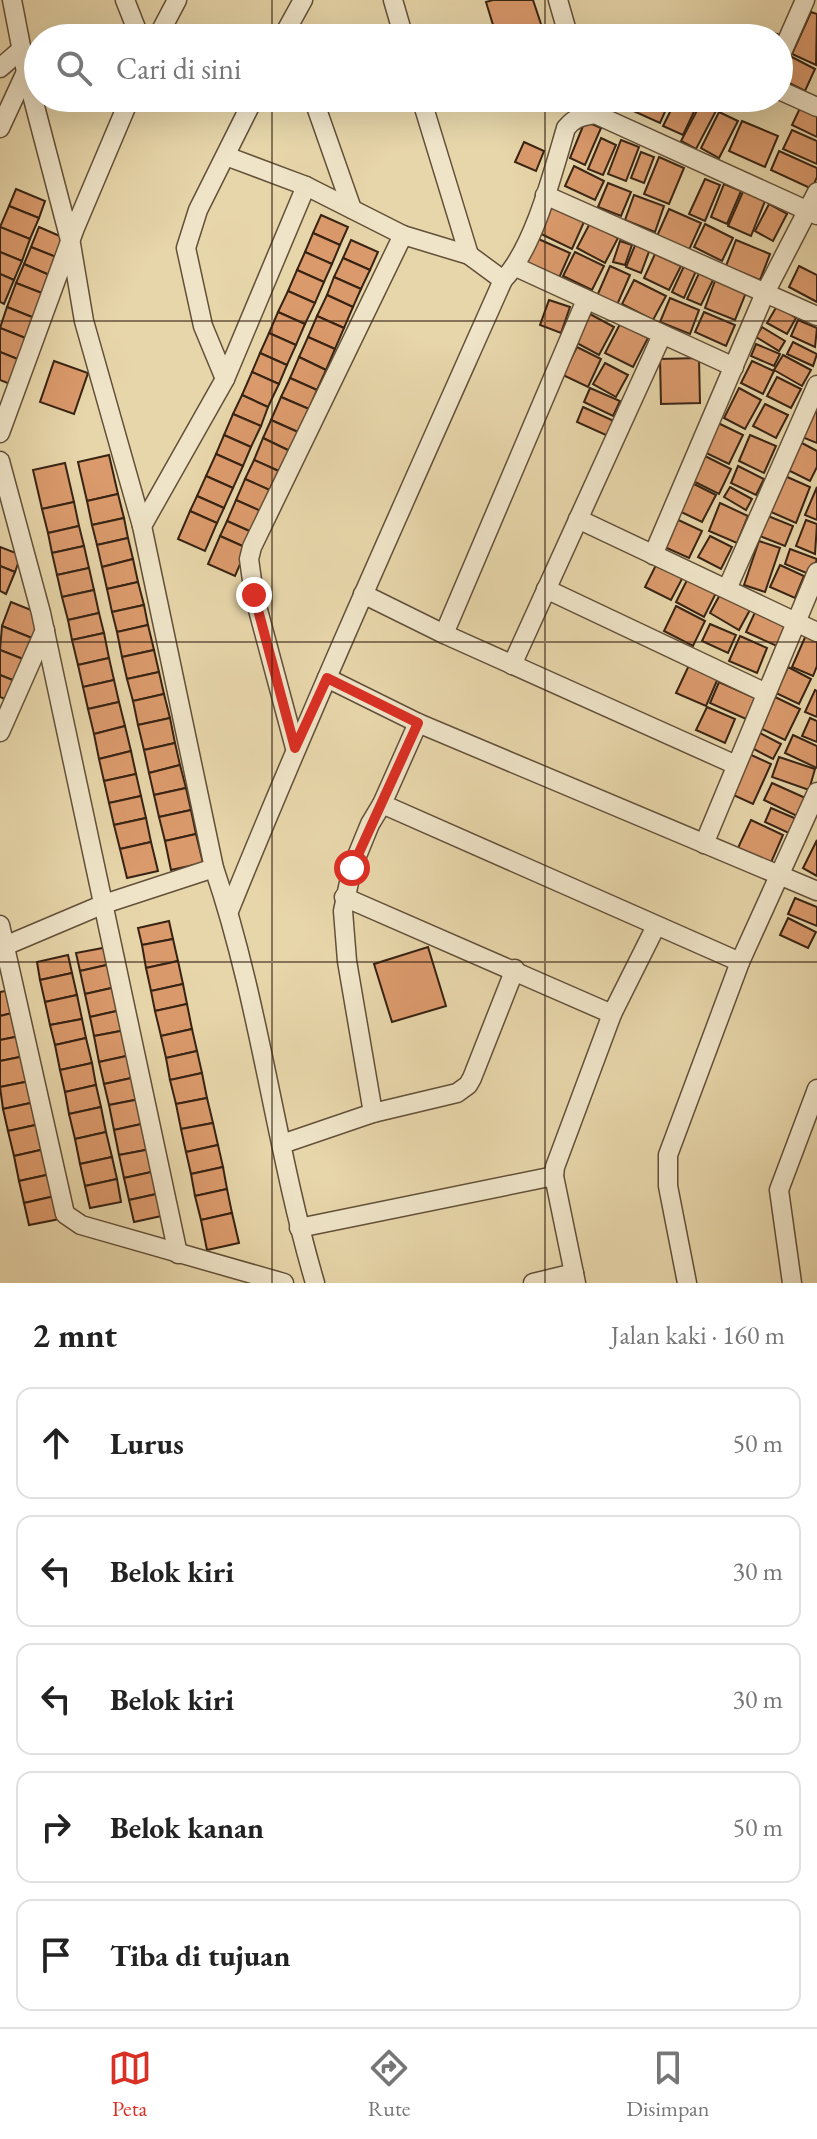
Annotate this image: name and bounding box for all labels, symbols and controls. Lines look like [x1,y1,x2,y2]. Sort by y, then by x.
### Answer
search box [24,24,793,112]
icon: search [52,46,96,90]
text: Cari di sini [116,49,241,88]
route end [236,577,272,613]
route start [334,850,370,886]
text: 2 mnt [32,1313,117,1357]
text: Jalan kaki · 160 m [611,1318,785,1352]
icon: ahead [34,1421,78,1465]
text: Lurus [110,1424,184,1463]
text: 50 m [733,1426,783,1460]
icon: left [34,1549,78,1593]
text: Belok kiri [110,1552,234,1591]
text: 30 m [733,1554,783,1588]
icon: left [34,1677,78,1721]
text: Belok kiri [110,1680,234,1719]
text: 30 m [733,1682,783,1716]
icon: right [34,1805,78,1849]
text: Belok kanan [110,1808,264,1847]
text: 50 m [733,1810,783,1844]
icon: arrive [34,1933,78,1977]
text: Tiba di tujuan [110,1936,290,1975]
tab: Peta [108,2046,152,2123]
tab: Rute [367,2046,411,2123]
tab: Disimpan [626,2046,709,2123]

